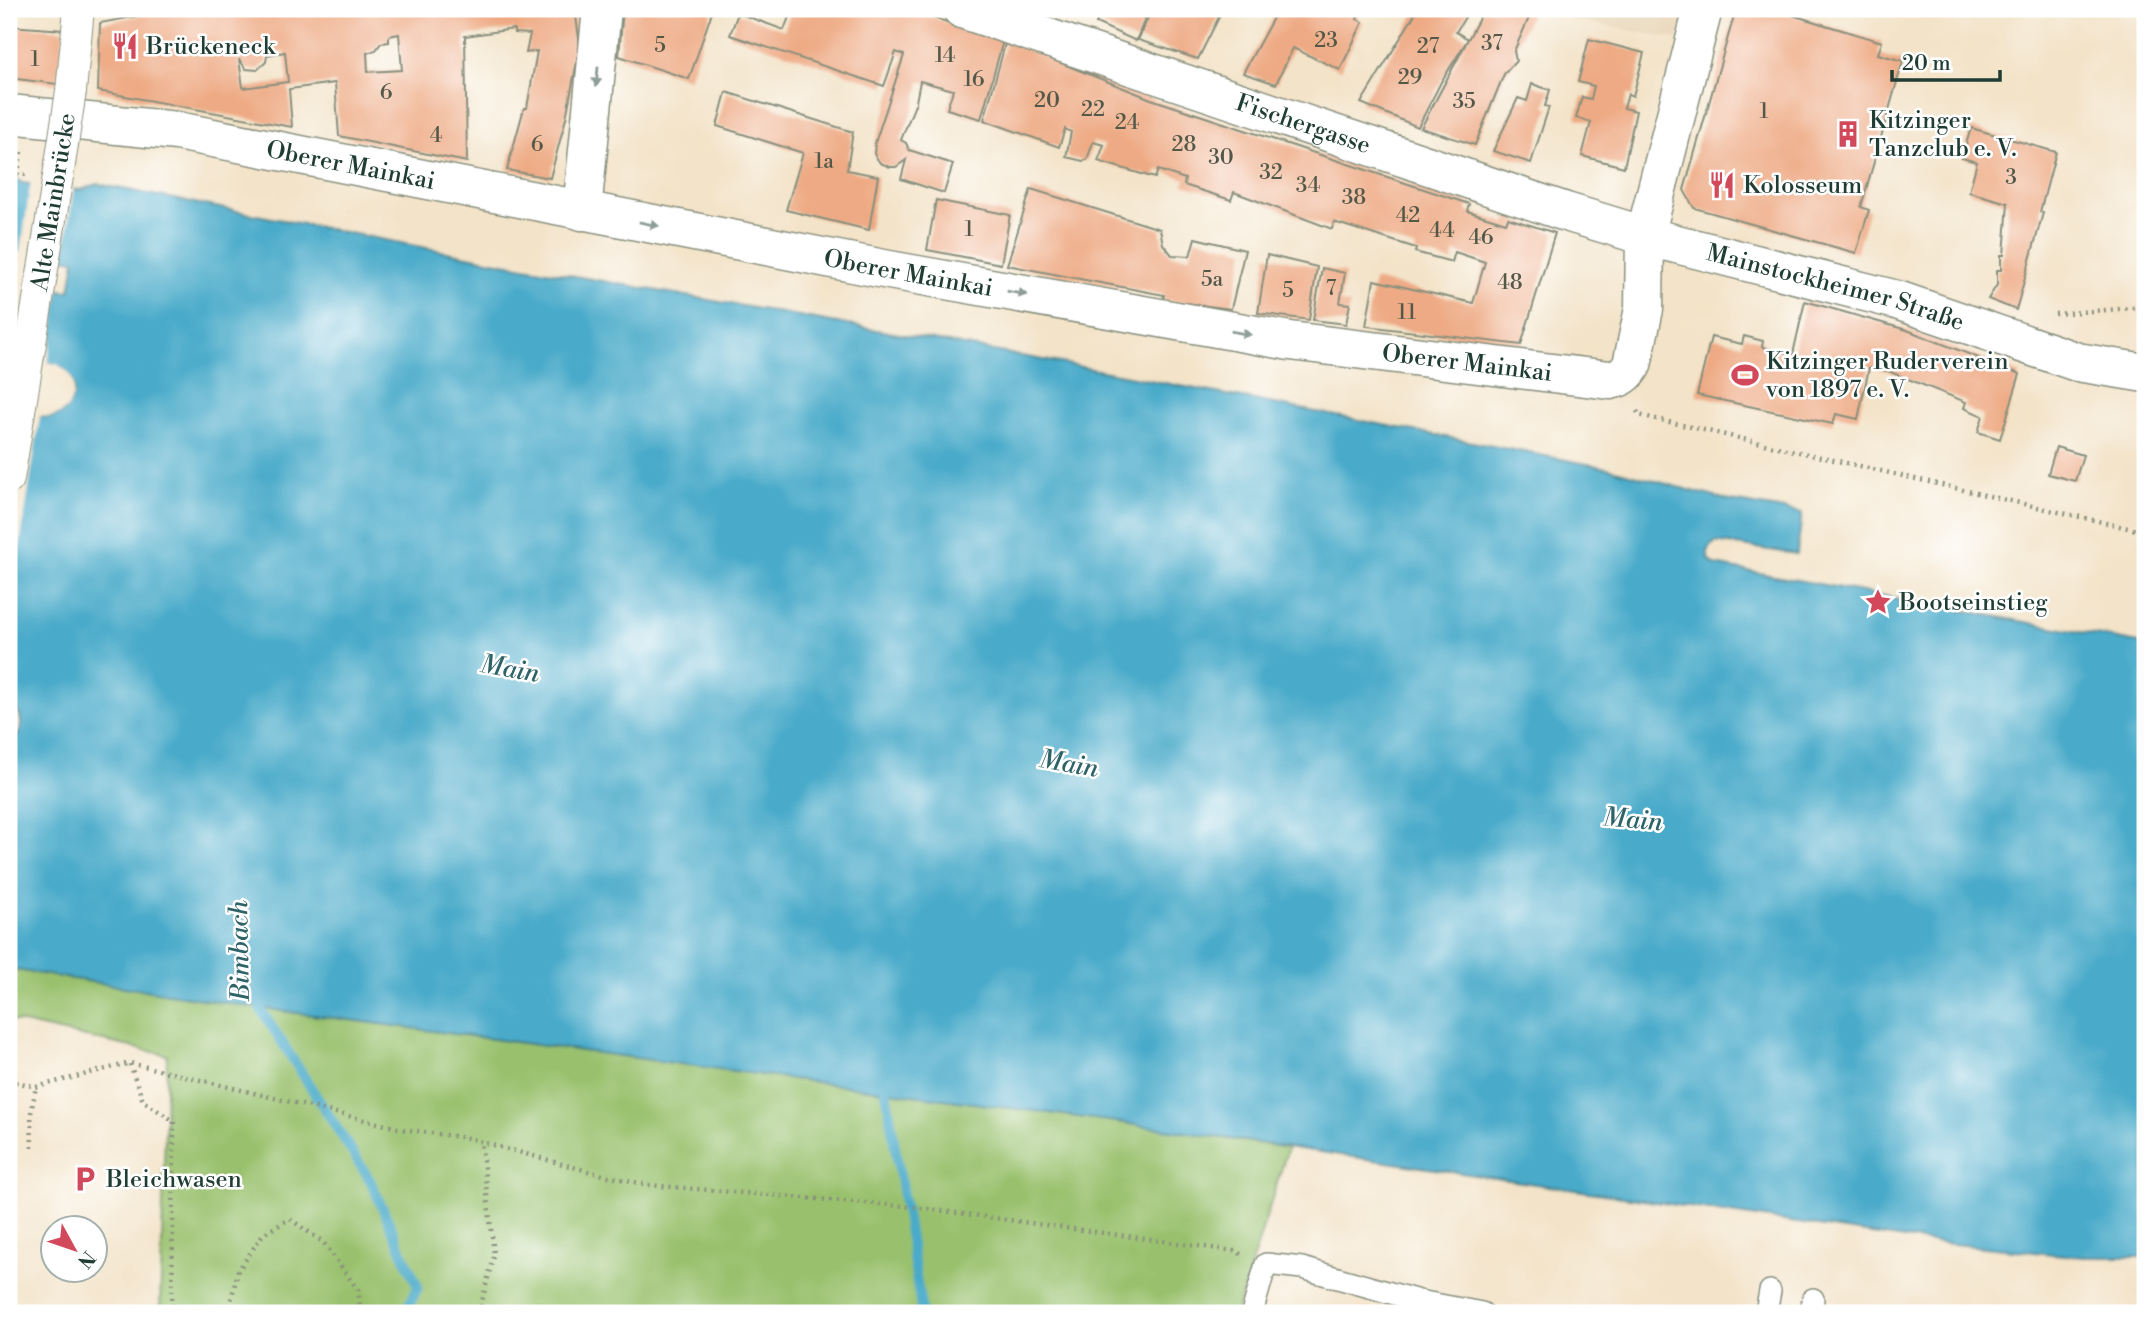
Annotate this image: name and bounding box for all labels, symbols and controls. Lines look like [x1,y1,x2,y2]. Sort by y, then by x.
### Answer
house number: 23 [1314,28,1338,54]
restaurant icon: Brückeneck [110,31,140,61]
house number: 37 [1481,31,1503,57]
place label: Brückeneck [145,32,277,62]
house number: 5 [654,33,666,59]
house number: 27 [1417,34,1440,60]
scale bar [1892,38,2000,82]
house number: 14 [935,43,955,69]
house number: 1 [30,47,40,73]
text: 20 m [1902,51,1951,77]
house number: 29 [1398,65,1422,91]
one-way arrow [591,66,602,88]
house number: 16 [963,67,985,93]
house number: 6 [380,80,393,106]
house number: 20 [1034,88,1060,114]
street label: Fischergasse [1232,88,1374,161]
house number: 35 [1452,89,1476,115]
house number: 22 [1081,97,1105,123]
house number: 1 [1759,99,1769,125]
place label: Kitzinger Tanzclub e. V. [1869,106,2017,164]
house number: 24 [1115,110,1139,136]
street label: Alte Mainbrücke [25,111,83,294]
building icon: Kitzinger Tanzclub e. V. [1833,119,1863,149]
house number: 4 [430,123,442,149]
house number: 6 [531,132,544,158]
house number: 28 [1172,132,1196,158]
street label: Oberer Mainkai [264,135,438,197]
house number: 30 [1208,145,1234,171]
house number: 1a [814,149,834,175]
house number: 32 [1259,160,1283,186]
house number: 3 [2005,165,2017,191]
restaurant icon: Kolosseum [1707,170,1737,200]
place label: Kolosseum [1743,171,1862,201]
house number: 34 [1296,173,1320,199]
house number: 38 [1342,185,1366,211]
house number: 42 [1396,203,1420,229]
house number: 1 [964,217,974,243]
house number: 44 [1429,218,1455,244]
one-way arrow [638,219,660,230]
house number: 46 [1468,225,1494,251]
street label: Mainstockheimer Straße [1703,238,1968,338]
street label: Oberer Mainkai [821,244,995,304]
house number: 5a [1201,267,1223,293]
house number: 48 [1497,270,1523,296]
house number: 7 [1326,276,1337,302]
house number: 5 [1282,278,1294,304]
one-way arrow [1006,287,1028,298]
house number: 11 [1398,300,1416,326]
one-way arrow [1230,327,1252,338]
street label: Oberer Mainkai [1380,338,1554,389]
place label: Kitzinger Ruderverein von 1897 e. V. [1765,347,2009,405]
sports icon: Kitzinger Ruderverein von 1897 e. V. [1730,360,1760,390]
place icon: Bootseinstieg [1863,587,1893,617]
place label: Bootseinstieg [1898,588,2048,618]
water label: Main [478,648,543,690]
water label: Main [1037,743,1102,785]
water label: Main [1602,801,1665,839]
water label: Bimbach [223,900,257,1003]
parking icon: Bleichwasen [70,1164,100,1194]
place label: Bleichwasen [105,1165,242,1195]
north arrow [38,1214,108,1284]
text: N [72,1246,100,1273]

